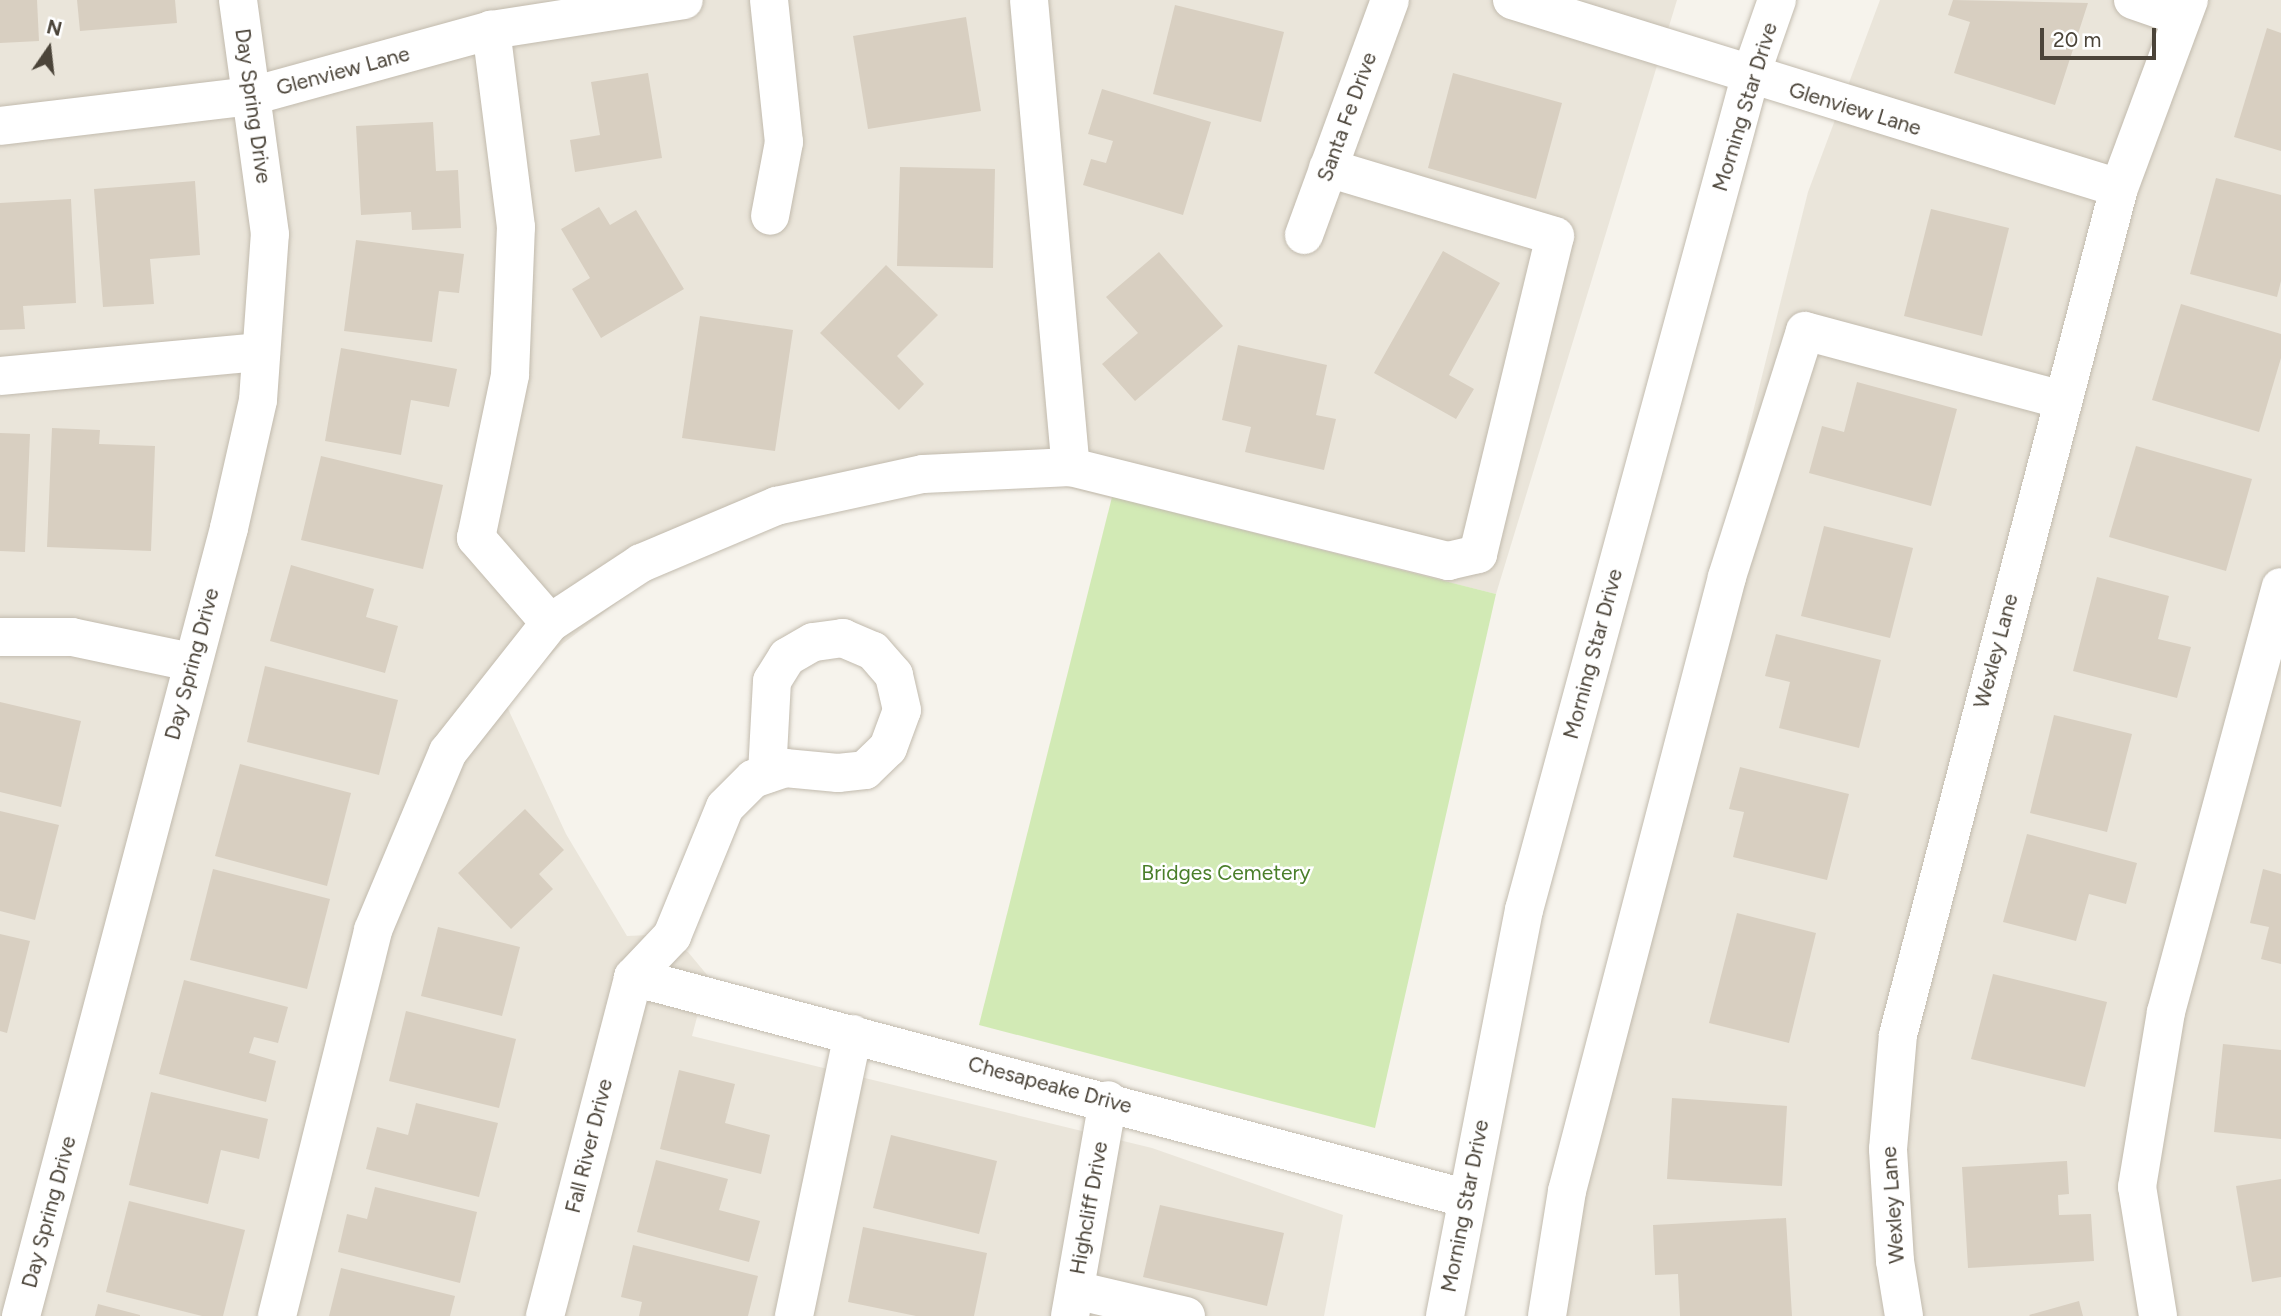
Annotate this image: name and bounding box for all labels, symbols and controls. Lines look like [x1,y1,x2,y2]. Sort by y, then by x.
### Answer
north arrow [14,14,84,84]
scale bar [2043,14,2158,58]
text: N [44,15,64,41]
street label: Morning Star Drive [1707,20,1783,194]
street label: Day Spring Drive [230,27,276,185]
text: 20 m [2053,27,2101,52]
street label: Glenview Lane [274,41,412,101]
street label: Santa Fe Drive [1312,49,1382,185]
street label: Glenview Lane [1786,77,1924,141]
street label: Morning Star Drive [1558,566,1628,742]
street label: Day Spring Drive [160,585,224,743]
street label: Wexley Lane [1969,591,2023,711]
park label: Bridges Cemetery [1141,860,1311,886]
street label: Chesapeake Drive [965,1051,1135,1119]
street label: Fall River Drive [560,1076,618,1216]
street label: Morning Star Drive [1436,1118,1494,1294]
street label: Day Spring Drive [17,1133,81,1291]
street label: Highcliff Drive [1065,1139,1113,1277]
street label: Wexley Lane [1876,1146,1910,1264]

